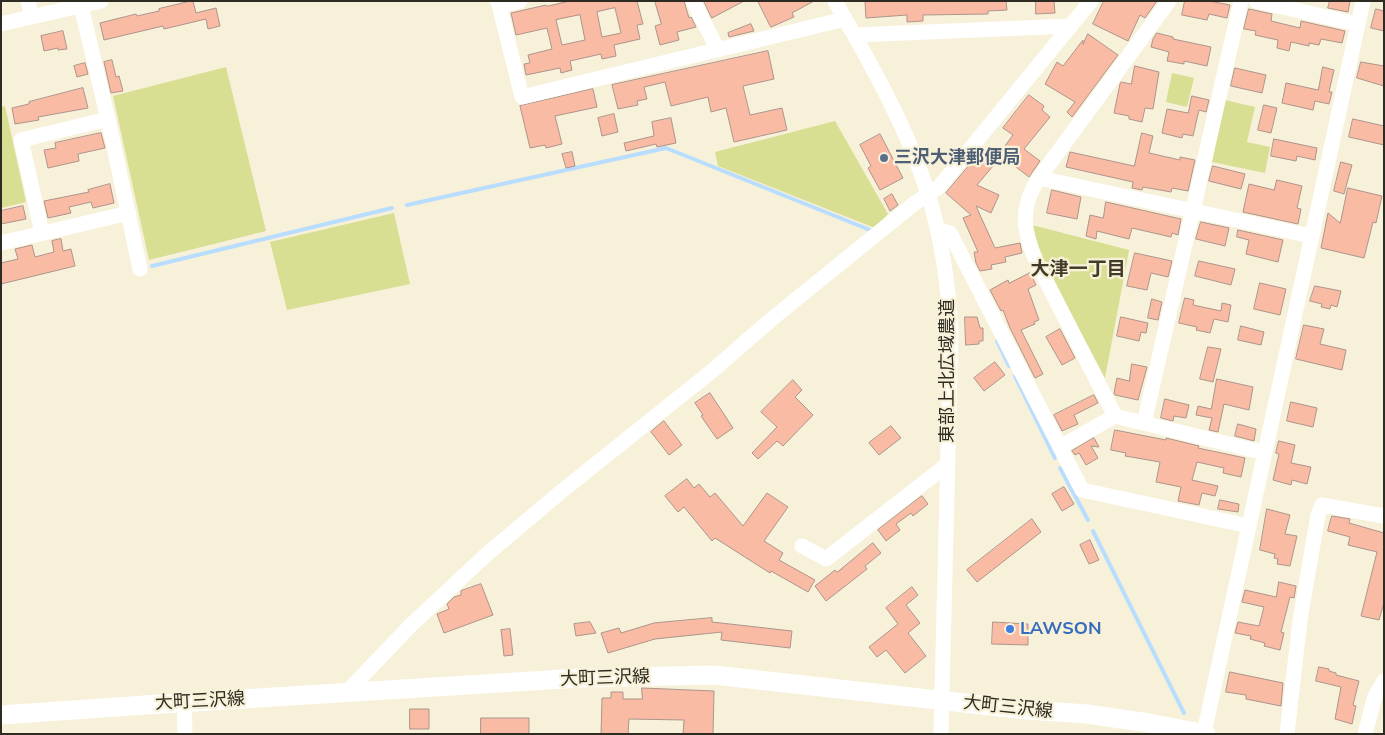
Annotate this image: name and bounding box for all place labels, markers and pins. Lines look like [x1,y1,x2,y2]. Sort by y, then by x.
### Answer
place label: 三沢大津郵便局 [894,147,1020,169]
marker: 三沢大津郵便局 [878,152,890,164]
place label: LAWSON [1020,618,1102,640]
marker: LAWSON [1004,623,1016,635]

